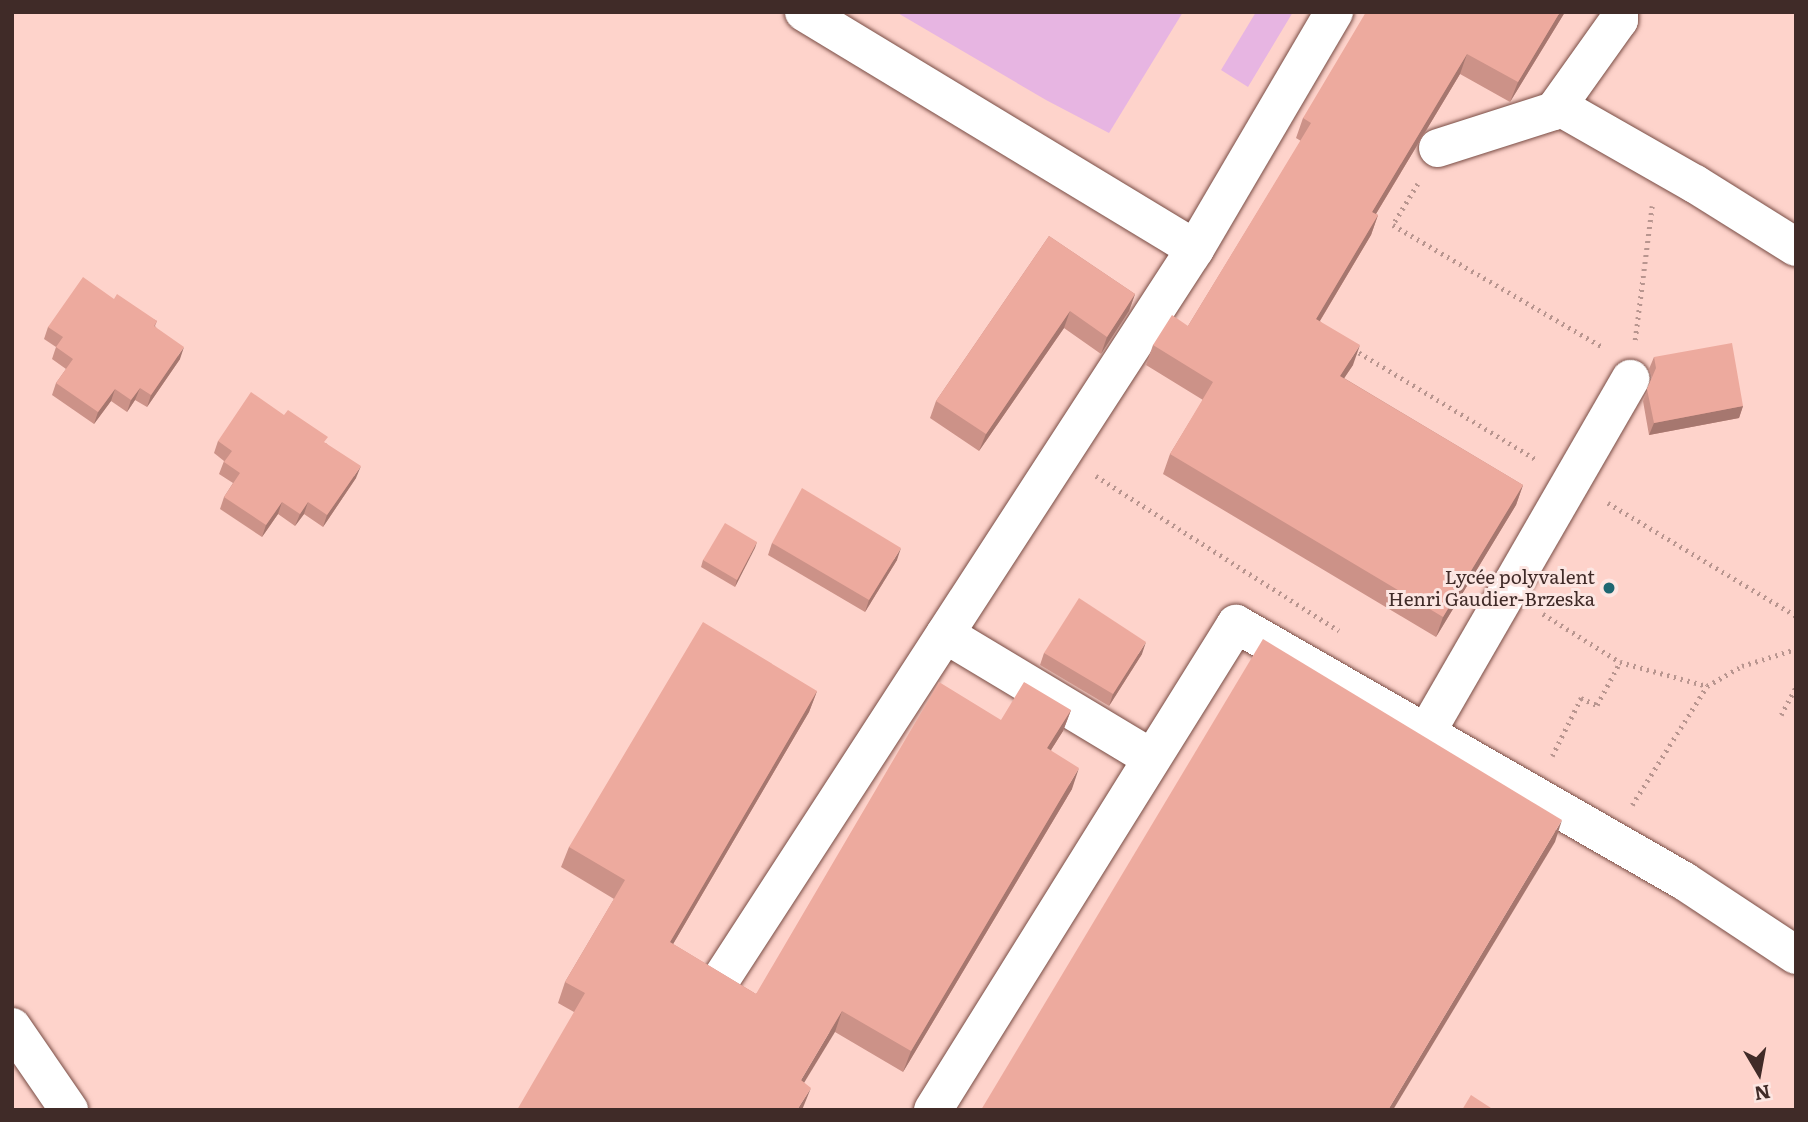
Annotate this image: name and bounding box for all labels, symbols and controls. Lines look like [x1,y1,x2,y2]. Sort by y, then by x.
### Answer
place label: Lycée polyvalent Henri Gaudier-Brzeska [1388,566,1595,610]
marker: Lycée polyvalent Henri Gaudier-Brzeska [1601,580,1617,596]
north arrow [1724,1038,1794,1108]
text: N [1752,1079,1773,1109]

